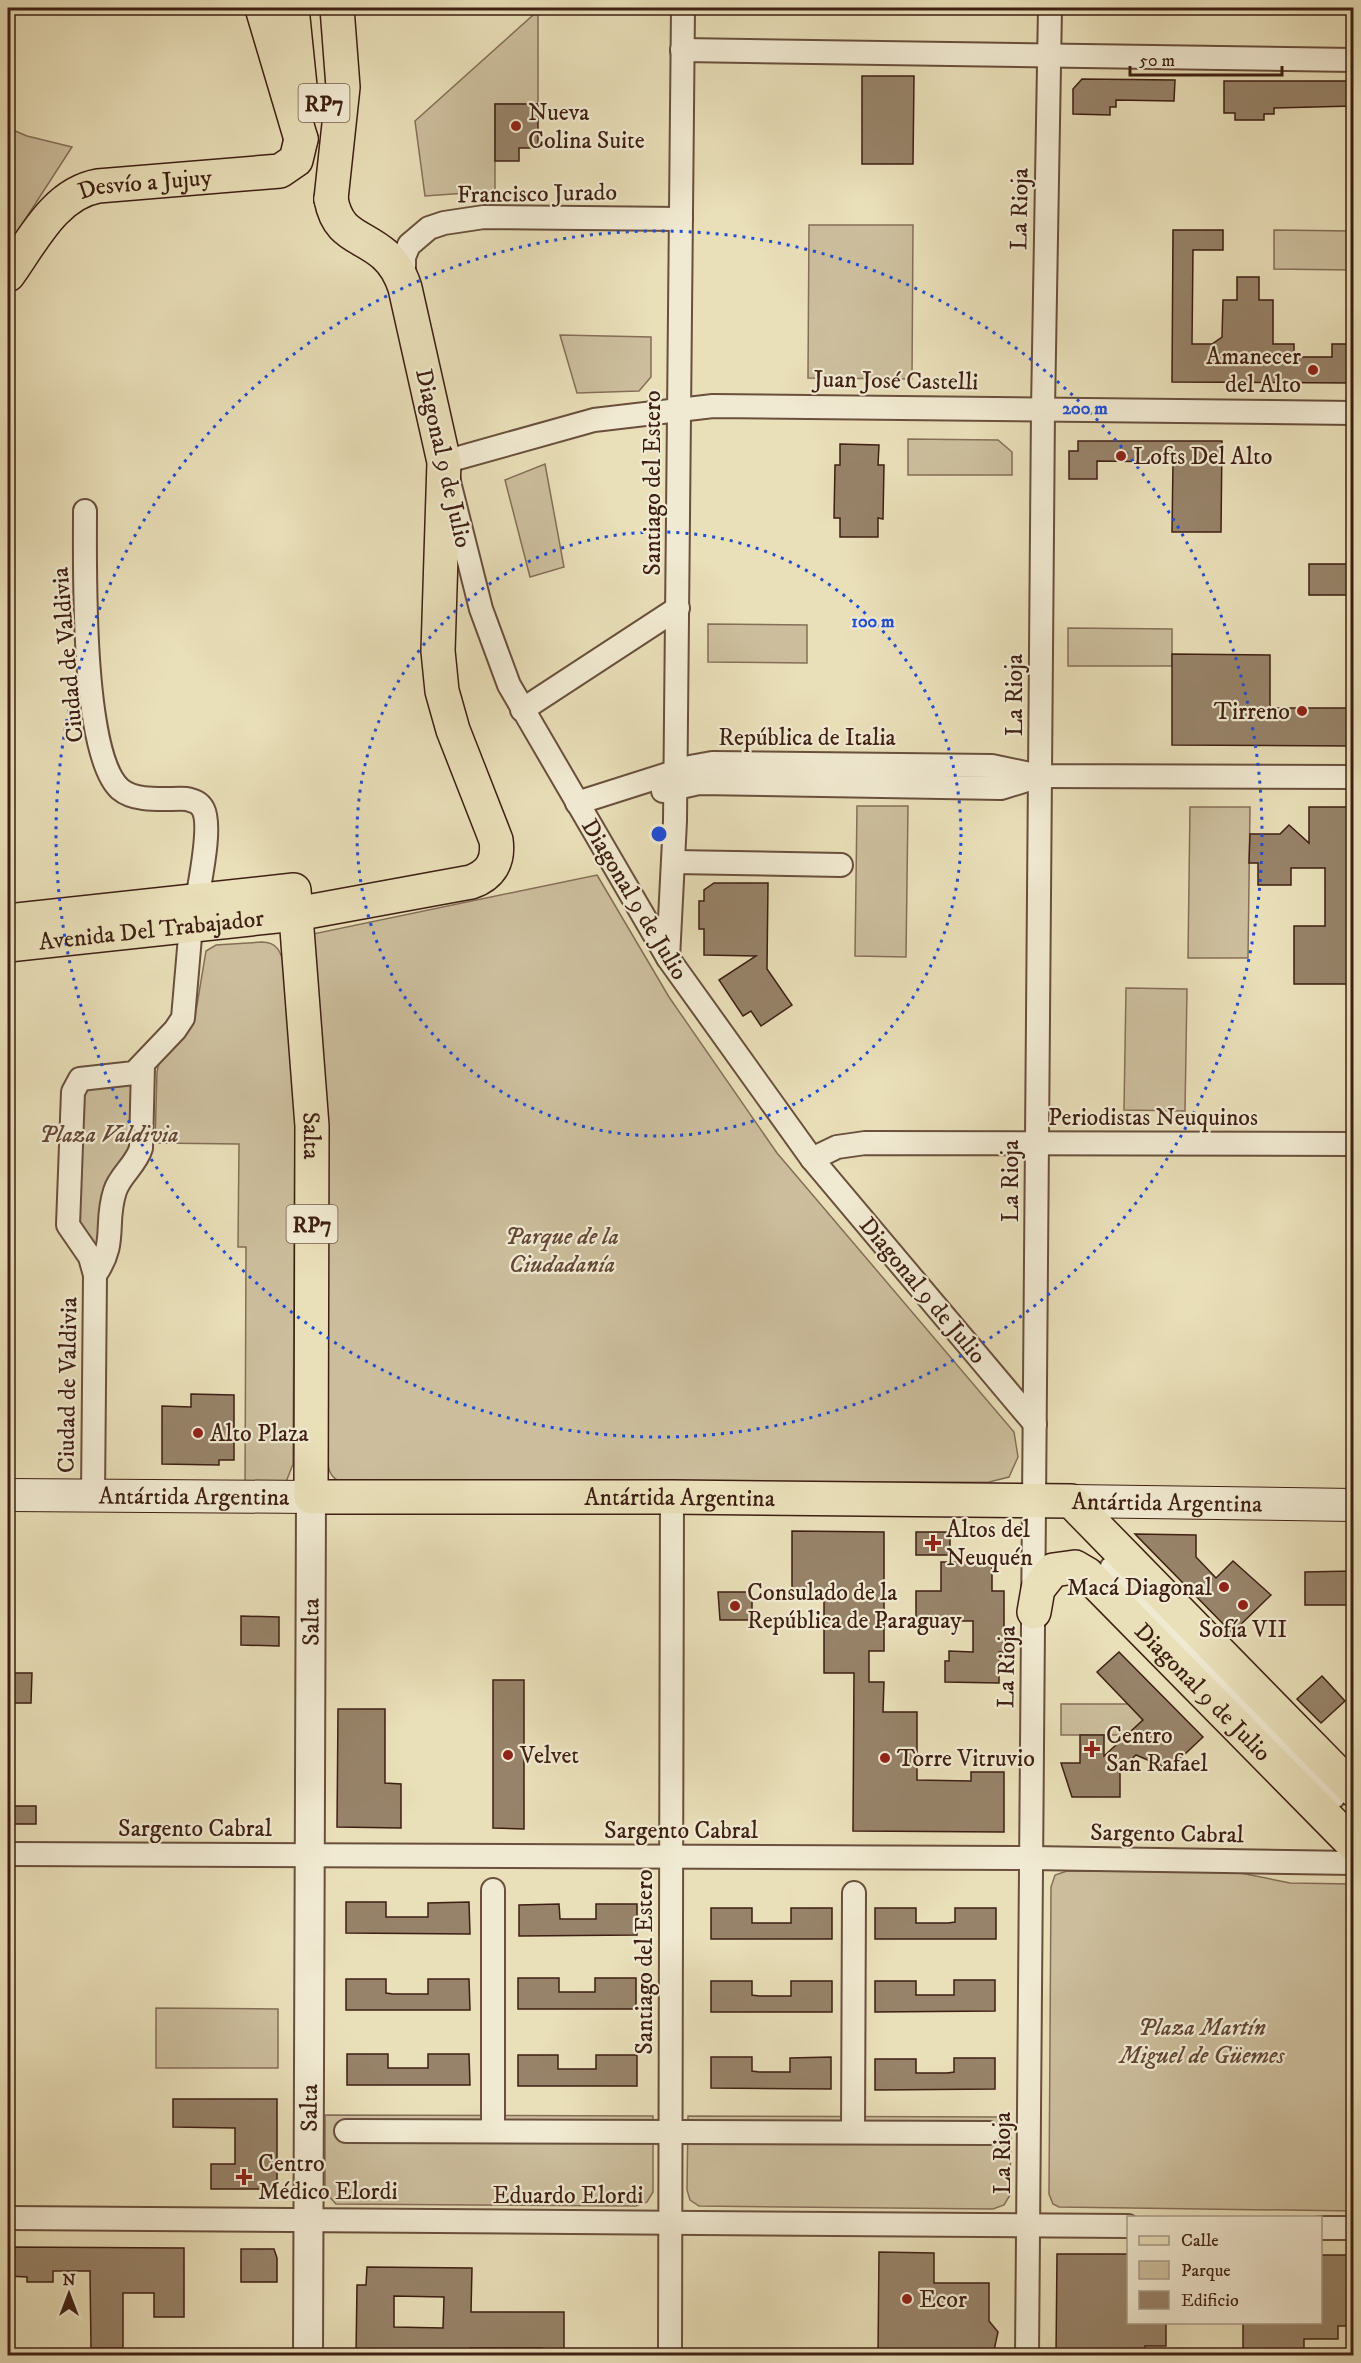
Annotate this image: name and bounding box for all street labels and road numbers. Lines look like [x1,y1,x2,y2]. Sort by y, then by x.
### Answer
road number: RP7 [298,84,350,122]
street label: Desvío a Jujuy [74,163,214,207]
street label: La Rioja [1004,167,1036,250]
street label: Francisco Jurado [457,178,617,210]
street label: Juan José Castelli [811,365,979,397]
street label: Diagonal 9 de Julio [408,366,478,551]
street label: Santiago del Estero [638,390,668,576]
street label: Ciudad de Valdivia [45,565,91,744]
street label: La Rioja [1000,653,1030,736]
street label: República de Italia [718,723,897,753]
street label: Diagonal 9 de Julio [574,814,694,986]
street label: Avenida Del Trabajador [37,904,265,958]
street label: Periodistas Neuquinos [1048,1103,1258,1133]
street label: Salta [295,1111,326,1160]
street label: La Rioja [996,1139,1026,1222]
road number: RP7 [286,1205,338,1243]
street label: Diagonal 9 de Julio [852,1211,992,1370]
street label: Ciudad de Valdivia [51,1296,85,1473]
street label: Antártida Argentina [99,1482,290,1513]
street label: Antártida Argentina [584,1483,776,1514]
street label: Antártida Argentina [1071,1487,1263,1520]
street label: Salta [296,1597,327,1646]
street label: Diagonal 9 de Julio [1128,1617,1277,1768]
street label: La Rioja [991,1625,1023,1708]
street label: Sargento Cabral [118,1814,273,1844]
street label: Sargento Cabral [604,1816,759,1846]
street label: Sargento Cabral [1090,1818,1245,1850]
street label: Santiago del Estero [630,1869,660,2055]
street label: Salta [295,2083,325,2132]
street label: La Rioja [988,2111,1018,2194]
street label: Eduardo Elordi [492,2181,644,2211]

